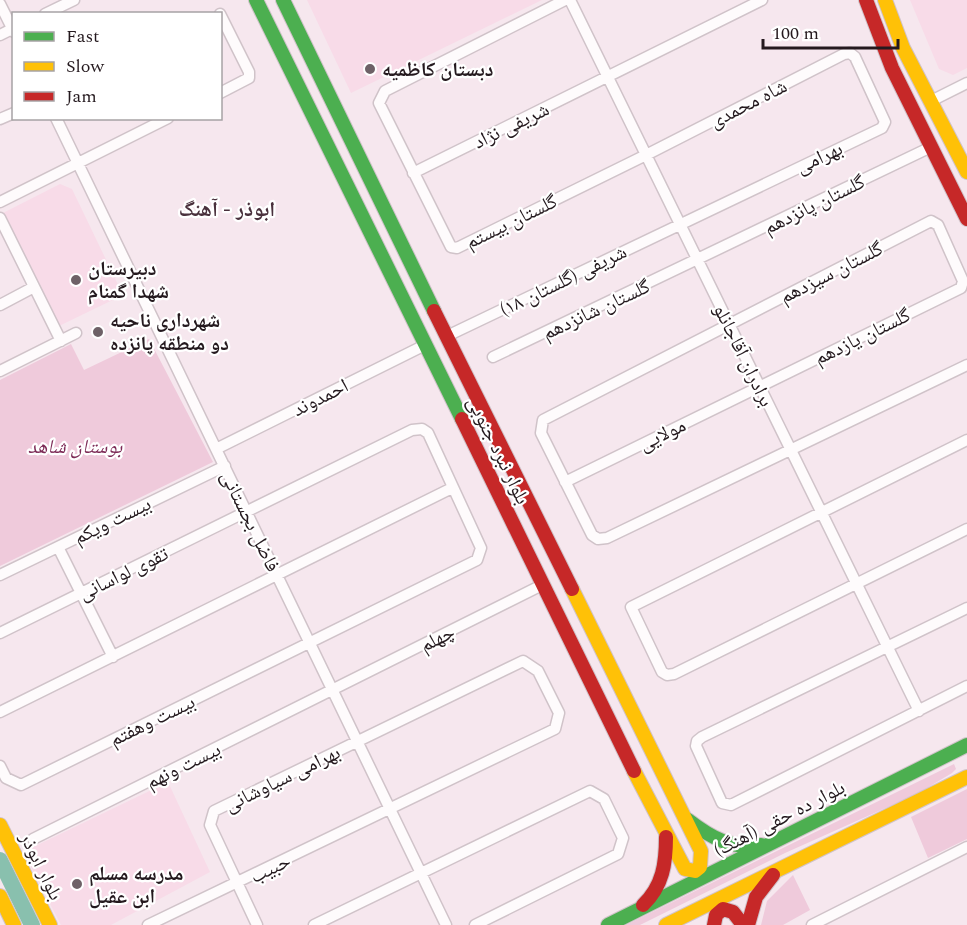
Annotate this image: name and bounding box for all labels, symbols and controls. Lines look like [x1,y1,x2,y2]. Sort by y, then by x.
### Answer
legend [12,12,222,120]
scale bar [763,12,898,50]
text: 100 m [772,20,819,47]
text: Fast [66,23,99,50]
text: Slow [66,53,105,80]
place label: دبستان کاظمیه [382,55,493,85]
marker: دبستان کاظمیه [363,62,377,76]
street label: شاه محمدی [704,71,793,136]
text: Jam [66,83,97,110]
street label: شریفی نژاد [468,95,555,157]
street label: بهرامی [791,134,848,182]
street label: گلستان پانزدهم [758,167,871,242]
street label: گلستان بیستم [460,187,563,257]
district label: ابوذر - آهنگ [179,194,275,226]
street label: گلستان سیزدهم [774,234,889,312]
street label: شریفی (گلستان ۱۸) [495,237,632,325]
place label: دبیرستان شهدا گمنام [88,254,169,307]
street label: گلستان شانزدهم [537,272,656,348]
marker: دبیرستان شهدا گمنام [69,273,83,287]
street label: برادران آقاجانلو [705,299,781,412]
street label: گلستان یازدهم [809,301,916,373]
place label: شهرداری ناحیه دو منطقه پانزده [110,306,229,359]
marker: شهرداری ناحیه دو منطقه پانزده [91,325,105,339]
street label: احمدوند [287,371,354,425]
street label: بلوار نبرد جنوبی [459,391,537,510]
street label: مولایی [634,411,691,459]
park label: بوستان شاهد [28,432,123,462]
street label: فاضل بجستانی [213,466,288,577]
street label: بیست ویکم [68,489,156,553]
street label: تقوی لواسانی [73,539,174,609]
street label: چهلم [415,617,460,660]
street label: بیست وهفتم [104,687,201,755]
street label: بیست ونهم [141,735,226,797]
street label: بهرامی سیاوشانی [219,738,346,820]
street label: بلوار ده حقی (آهنگ) [708,773,850,865]
street label: بلوار ابوذر [11,826,71,906]
street label: حبیب [245,846,296,892]
place label: مدرسه مسلم ابن عقیل [89,859,183,912]
marker: مدرسه مسلم ابن عقیل [70,877,84,891]

